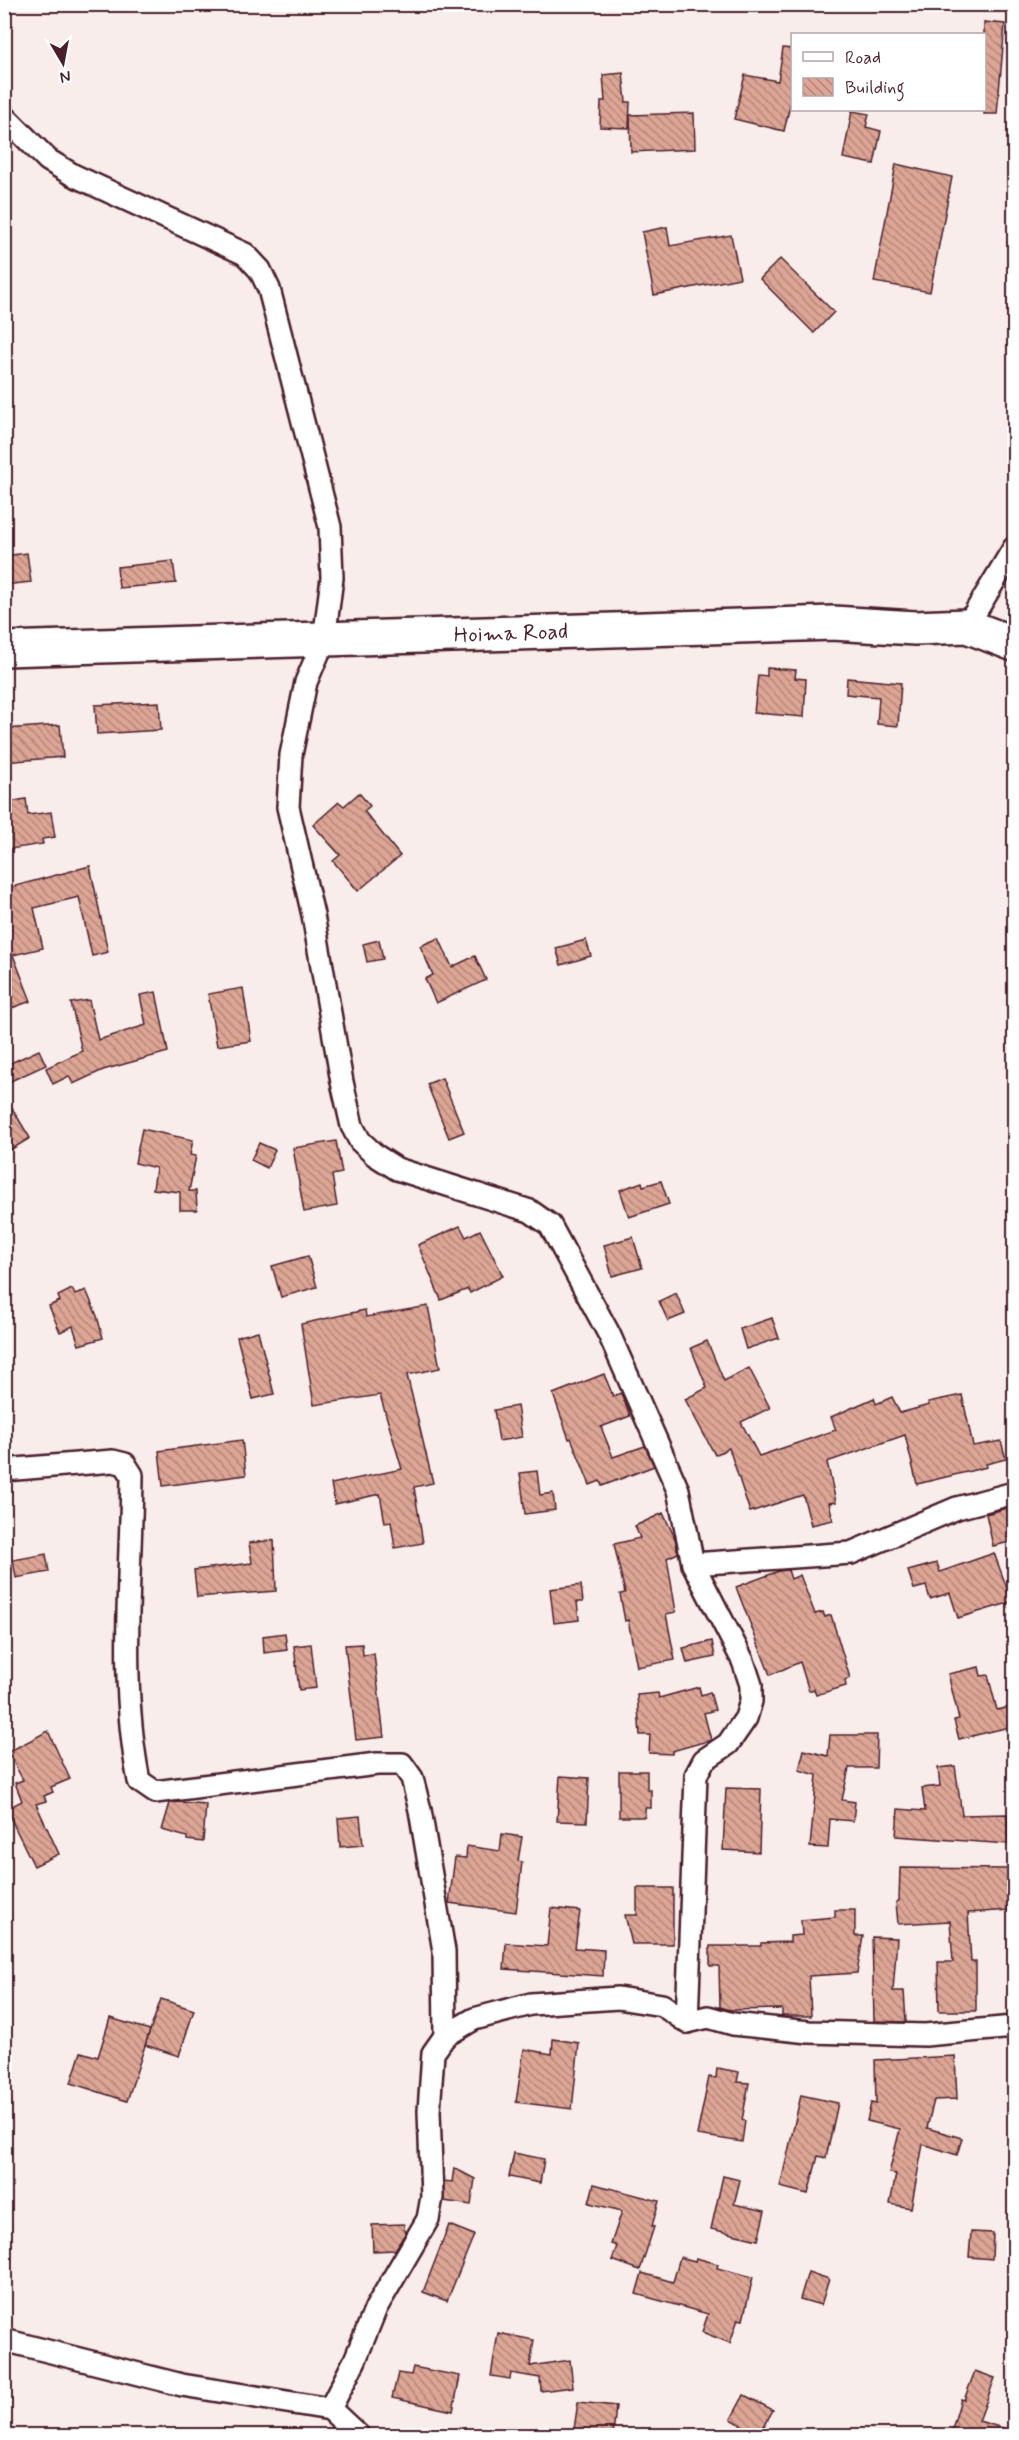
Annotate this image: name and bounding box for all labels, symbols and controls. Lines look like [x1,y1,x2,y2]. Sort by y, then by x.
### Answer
north arrow [33,33,93,93]
legend [791,33,986,111]
text: Road [845,46,881,70]
text: N [58,65,72,88]
text: Building [845,76,905,102]
street label: Hoima Road [453,618,569,650]

